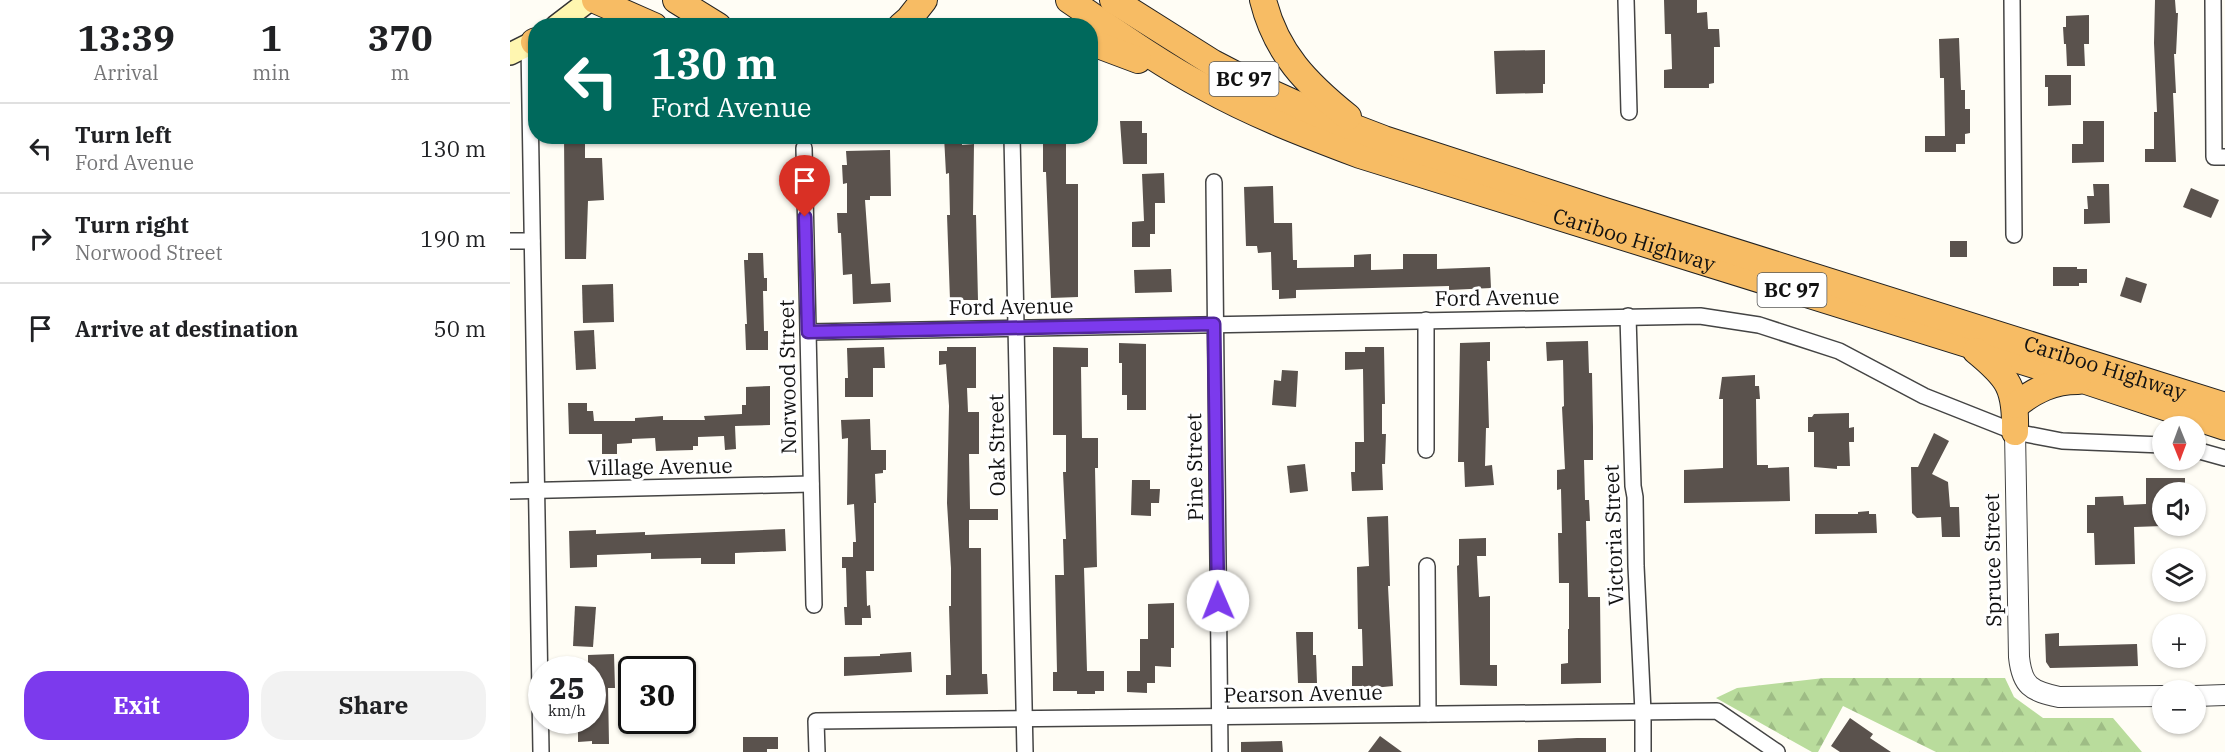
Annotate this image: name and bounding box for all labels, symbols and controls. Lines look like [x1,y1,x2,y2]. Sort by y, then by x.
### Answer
text: 13:39 [77,14,175,61]
text: 1 [260,14,282,61]
text: 370 [368,14,433,61]
text: 130 m [651,36,777,91]
icon: left [552,42,630,120]
text: Arrival [94,59,159,86]
text: min [252,59,290,86]
text: m [391,59,410,86]
road number: BC 97 [1210,62,1278,96]
text: Ford Avenue [651,89,812,124]
text: Turn left [75,120,171,149]
icon: left [24,132,57,165]
text: 130 m [420,134,486,163]
text: Ford Avenue [75,149,194,176]
pin [779,155,830,217]
icon: arrive [788,164,821,197]
street label: Cariboo Highway [1550,201,1720,278]
text: Turn right [75,210,189,239]
icon: right [24,222,57,255]
text: 190 m [420,224,486,253]
text: Norwood Street [75,239,223,266]
road number: BC 97 [1758,273,1826,307]
street label: Ford Avenue [1434,282,1560,312]
street label: Ford Avenue [948,291,1074,321]
street label: Norwood Street [772,299,802,455]
icon: arrive [24,312,57,345]
text: Arrive at destination [75,314,298,343]
text: 50 m [434,314,486,343]
street label: Cariboo Highway [2021,329,2191,406]
street label: Oak Street [981,393,1011,497]
street label: Pine Street [1179,413,1209,521]
north arrow [2152,416,2206,470]
map controls [2152,416,2206,734]
street label: Village Avenue [587,451,733,481]
street label: Victoria Street [1597,464,1629,606]
button: sound [2152,482,2206,536]
street label: Spruce Street [1977,493,2007,627]
button: layers [2152,548,2206,602]
position arrow [1186,569,1250,633]
button: + [2152,614,2206,668]
speed limit sign: 30 [618,656,696,734]
text: 25 [549,668,585,707]
button: Exit [24,671,249,740]
button: Share [261,671,486,740]
street label: Pearson Avenue [1223,678,1383,708]
button: − [2152,680,2206,734]
text: km/h [548,701,586,720]

